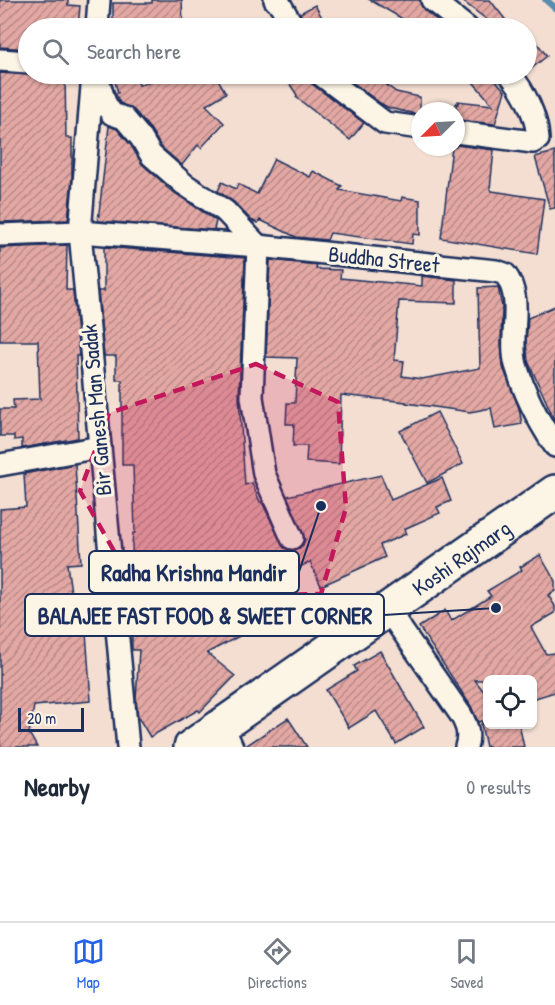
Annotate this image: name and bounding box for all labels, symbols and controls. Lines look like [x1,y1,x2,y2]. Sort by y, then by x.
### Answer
search box [18,18,537,84]
icon: search [39,35,72,68]
text: Search here [87,36,181,66]
north arrow [411,102,465,156]
street label: Buddha Street [327,238,441,280]
street label: Bir Ganesh Man Sadak [74,323,118,497]
street label: Koshi Rajmarg [406,513,516,603]
callout: Radha Krishna Mandir [89,551,299,593]
text: Radha Krishna Mandir [101,556,287,588]
callout: BALAJEE FAST FOOD & SWEET CORNER [25,594,384,636]
text: BALAJEE FAST FOOD & SWEET CORNER [38,599,373,631]
map controls [483,675,537,729]
button: locate [483,675,537,729]
scale bar [18,705,84,732]
text: 20 m [27,707,56,729]
text: Nearby [24,769,90,804]
text: 0 results [466,773,531,800]
tab: Map [72,935,105,993]
tab: Directions [248,935,307,993]
tab: Saved [450,935,483,993]

